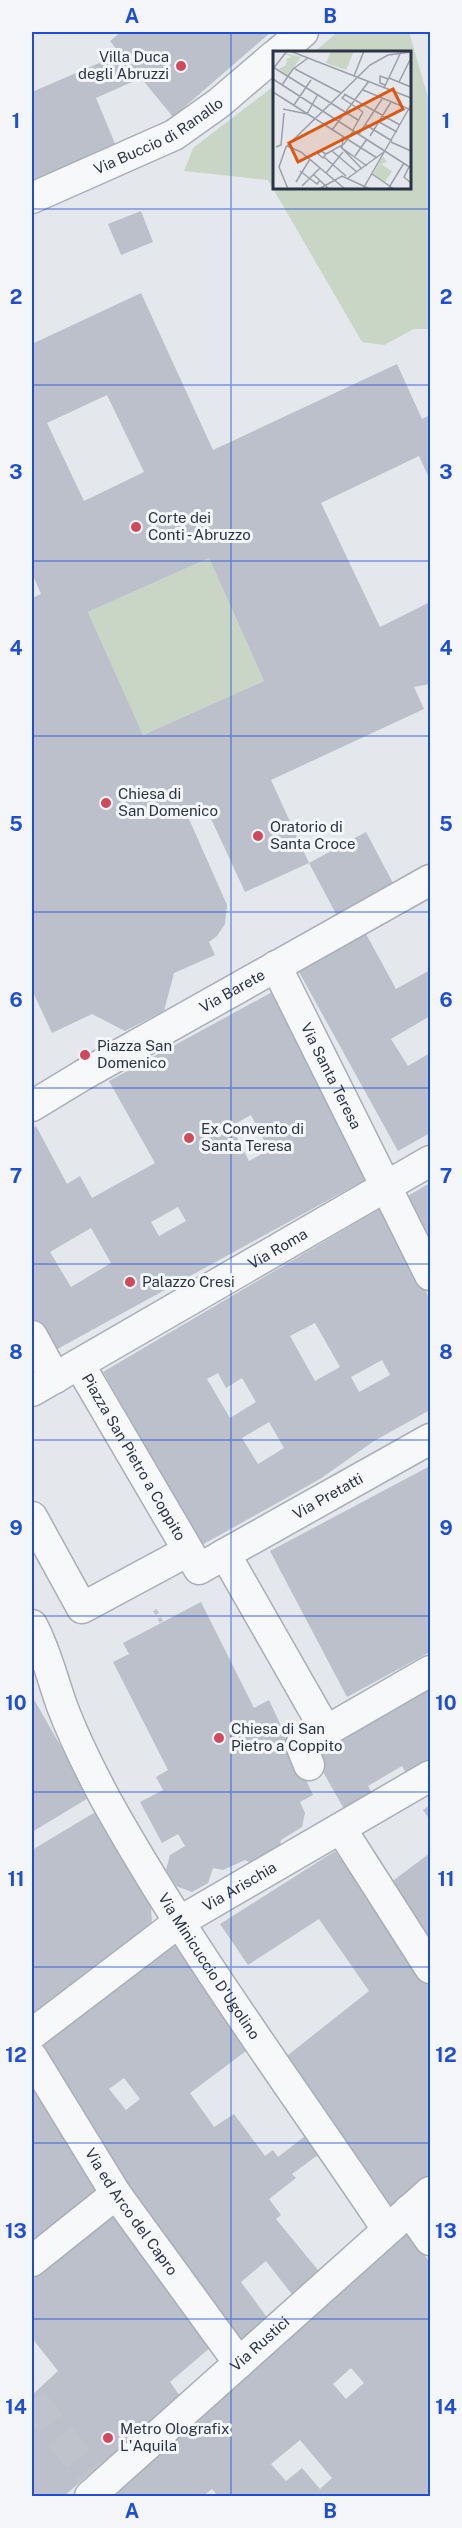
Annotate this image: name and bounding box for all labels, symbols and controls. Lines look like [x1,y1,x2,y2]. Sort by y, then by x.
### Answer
text: A [125,4,139,28]
text: B [323,4,337,28]
place label: Villa Duca degli Abruzzi [78,48,169,82]
inset map [273,51,411,189]
marker: Villa Duca degli Abruzzi [174,59,188,73]
street label: Via Buccio di Ranallo [91,94,226,178]
text: 1 [12,109,20,133]
text: 1 [442,109,450,133]
text: 2 [10,285,22,309]
text: 2 [440,285,452,309]
text: 3 [9,460,23,484]
text: 3 [439,460,453,484]
place label: Corte dei Conti - Abruzzo [148,509,251,543]
marker: Corte dei Conti - Abruzzo [129,520,143,534]
text: 4 [9,636,23,660]
text: 4 [439,636,453,660]
place label: Chiesa di San Domenico [118,785,218,819]
marker: Chiesa di San Domenico [99,796,113,810]
text: 5 [9,812,23,836]
text: 5 [439,812,453,836]
place label: Oratorio di Santa Croce [270,818,356,852]
marker: Oratorio di Santa Croce [251,829,265,843]
street label: Via Barete [196,966,268,1016]
text: 6 [9,988,23,1012]
text: 6 [439,988,453,1012]
street label: Via Santa Teresa [298,1020,365,1132]
place label: Piazza San Domenico [97,1037,172,1071]
marker: Piazza San Domenico [78,1048,92,1062]
place label: Ex Convento di Santa Teresa [201,1120,304,1154]
marker: Ex Convento di Santa Teresa [182,1131,196,1145]
text: 7 [10,1164,22,1188]
text: 7 [440,1164,452,1188]
street label: Via Roma [245,1225,310,1272]
place label: Palazzo Cresi [142,1273,235,1290]
marker: Palazzo Cresi [123,1275,137,1289]
text: 8 [9,1340,23,1364]
text: 8 [439,1340,453,1364]
street label: Piazza San Pietro a Coppito [79,1371,189,1543]
street label: Via Pretatti [290,1469,366,1522]
text: 9 [9,1516,23,1540]
text: 9 [439,1516,453,1540]
text: 10 [5,1691,27,1715]
text: 10 [435,1691,457,1715]
place label: Chiesa di San Pietro a Coppito [231,1720,342,1754]
marker: Chiesa di San Pietro a Coppito [212,1731,226,1745]
street label: Via Arischia [200,1858,279,1914]
text: 11 [7,1867,25,1891]
text: 11 [437,1867,455,1891]
street label: Via Minicuccio D'Ugolino [155,1890,264,2042]
text: 12 [5,2043,27,2067]
text: 12 [435,2043,457,2067]
street label: Via ed Arco del Capro [82,2145,181,2278]
text: 13 [5,2219,27,2243]
text: 13 [435,2219,457,2243]
street label: Via Rustici [227,2313,293,2374]
text: 14 [5,2395,27,2419]
text: 14 [435,2395,457,2419]
place label: Metro Olografix L'Aquila [120,2420,229,2454]
marker: Metro Olografix L'Aquila [101,2431,115,2445]
text: A [125,2499,139,2523]
text: B [323,2499,337,2523]

